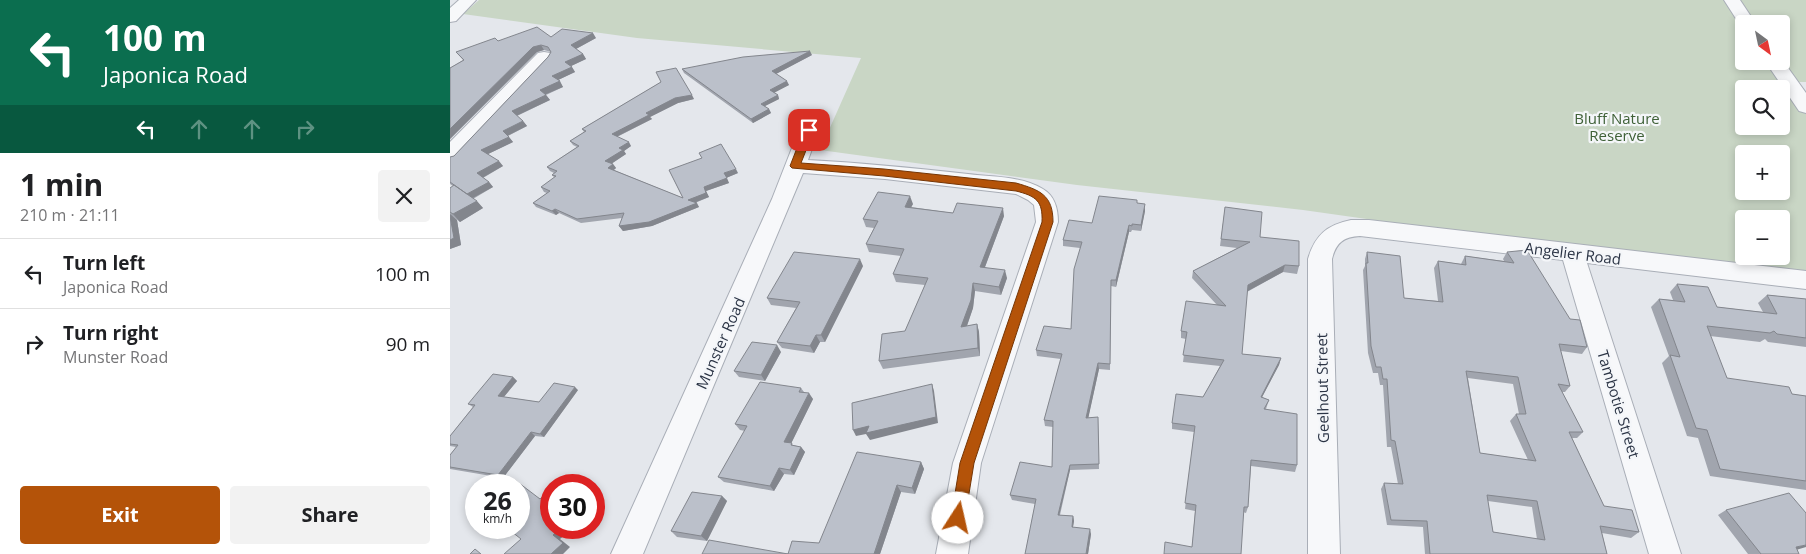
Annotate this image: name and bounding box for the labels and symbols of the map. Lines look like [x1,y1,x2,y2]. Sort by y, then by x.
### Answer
north arrow [1735,15,1790,70]
park label: Bluff Nature Reserve [1574,108,1660,145]
pin [788,109,830,151]
street label: Angelier Road [1524,237,1622,269]
street label: Munster Road [691,294,749,392]
street label: Geelhout Street [1311,333,1333,443]
street label: Tambotie Street [1593,348,1645,460]
speed limit sign: 30 [540,474,605,539]
position arrow [931,491,983,543]

